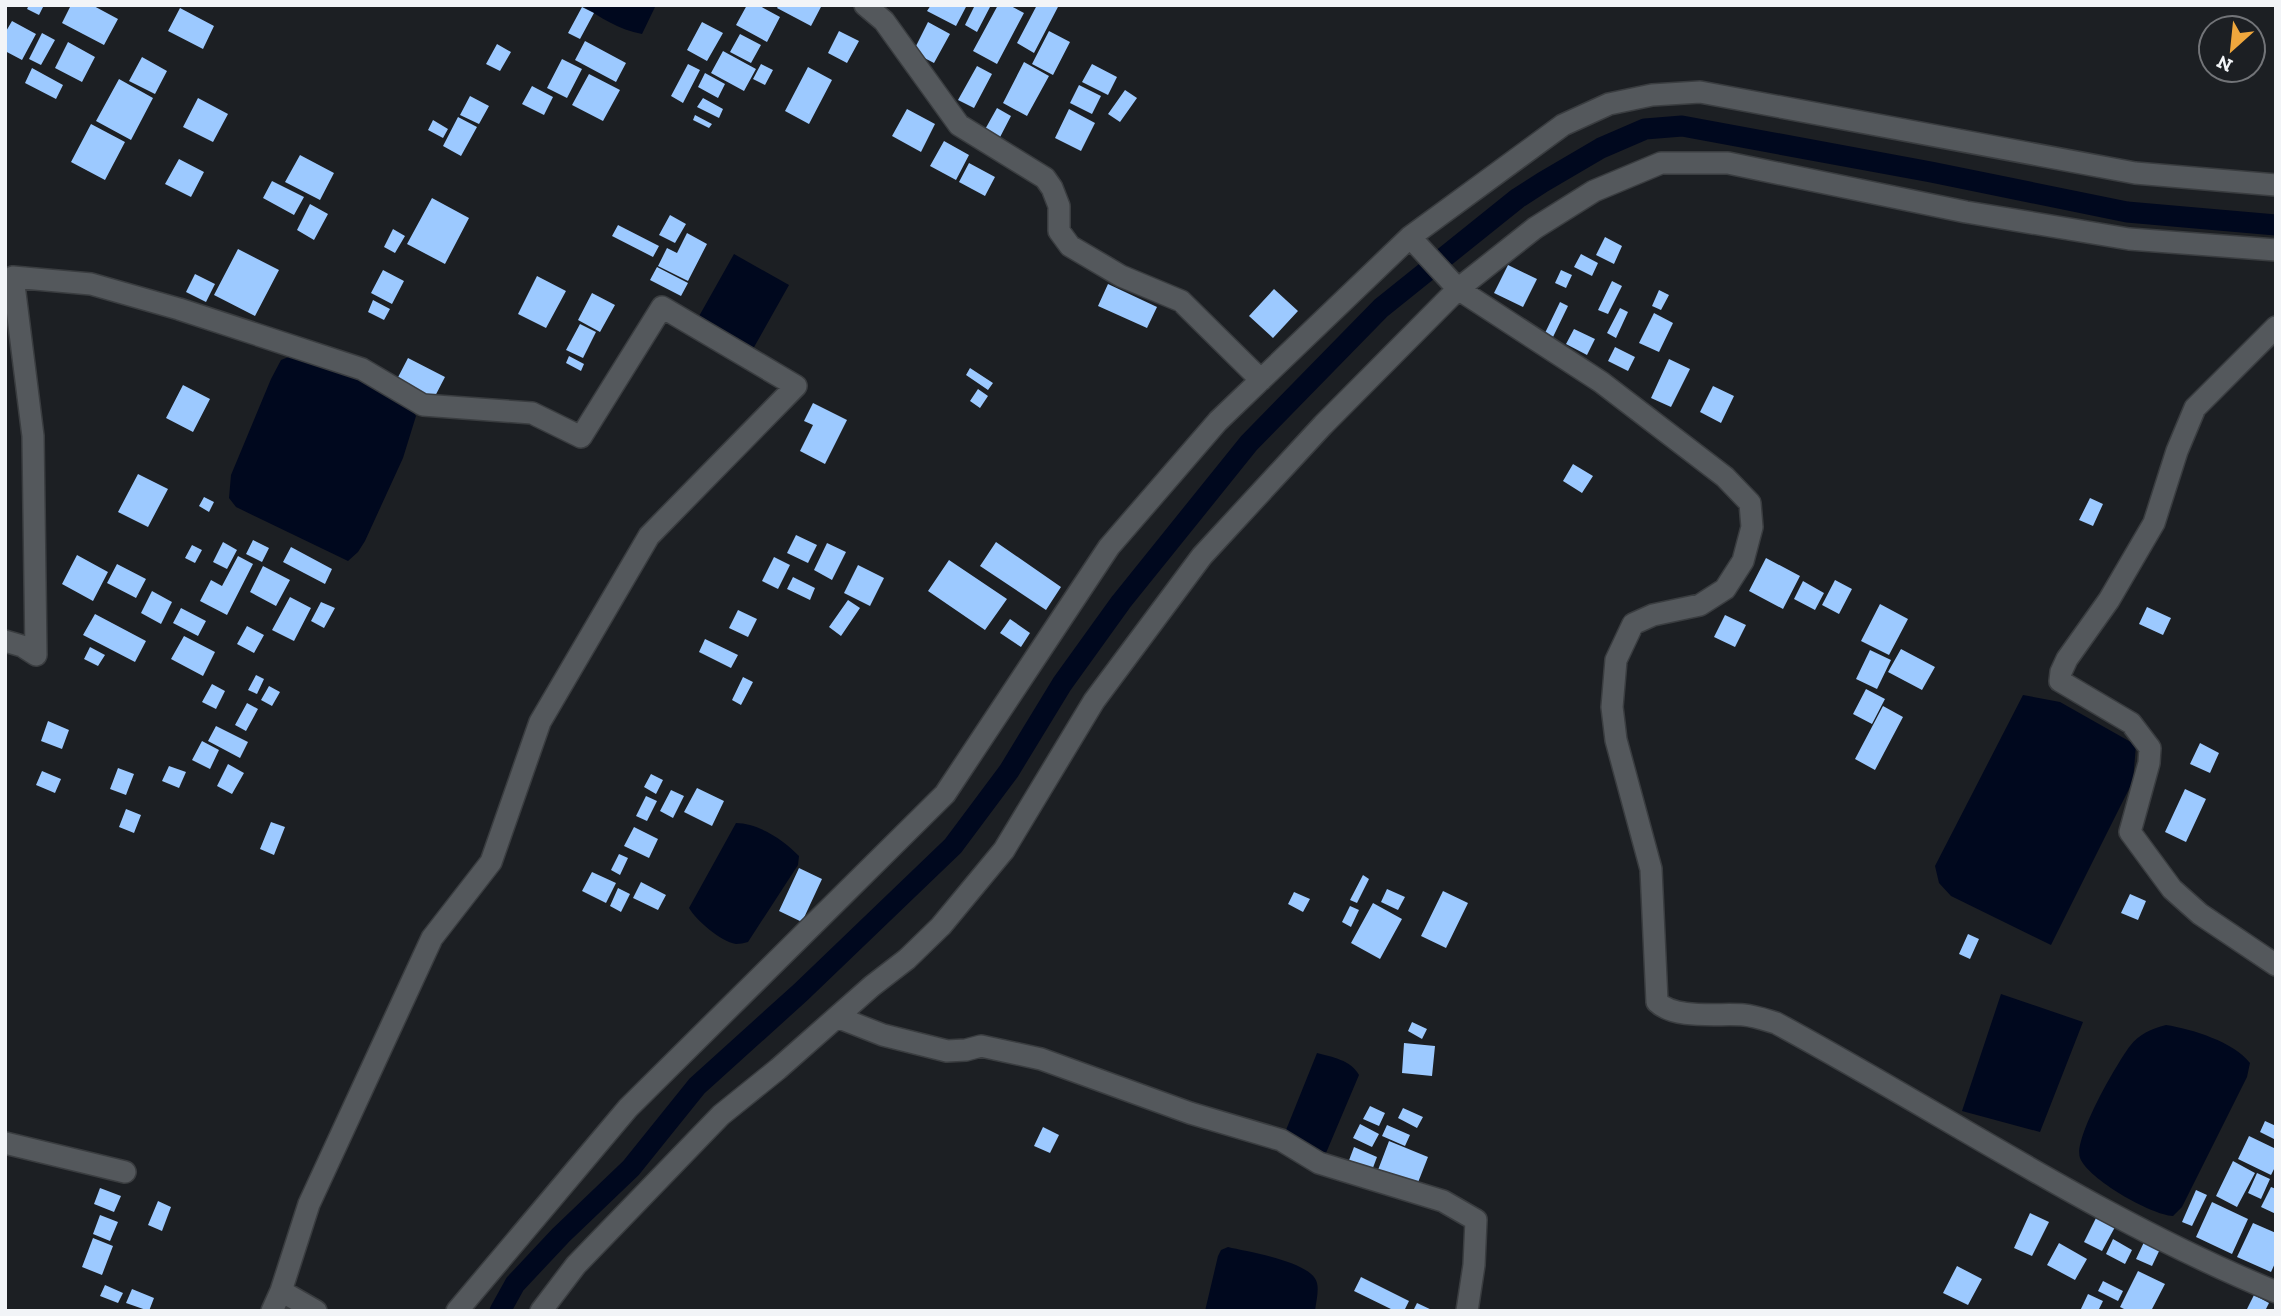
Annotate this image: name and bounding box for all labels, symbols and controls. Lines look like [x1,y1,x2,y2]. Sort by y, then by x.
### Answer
north arrow [2197,14,2267,84]
text: N [2213,50,2236,77]

